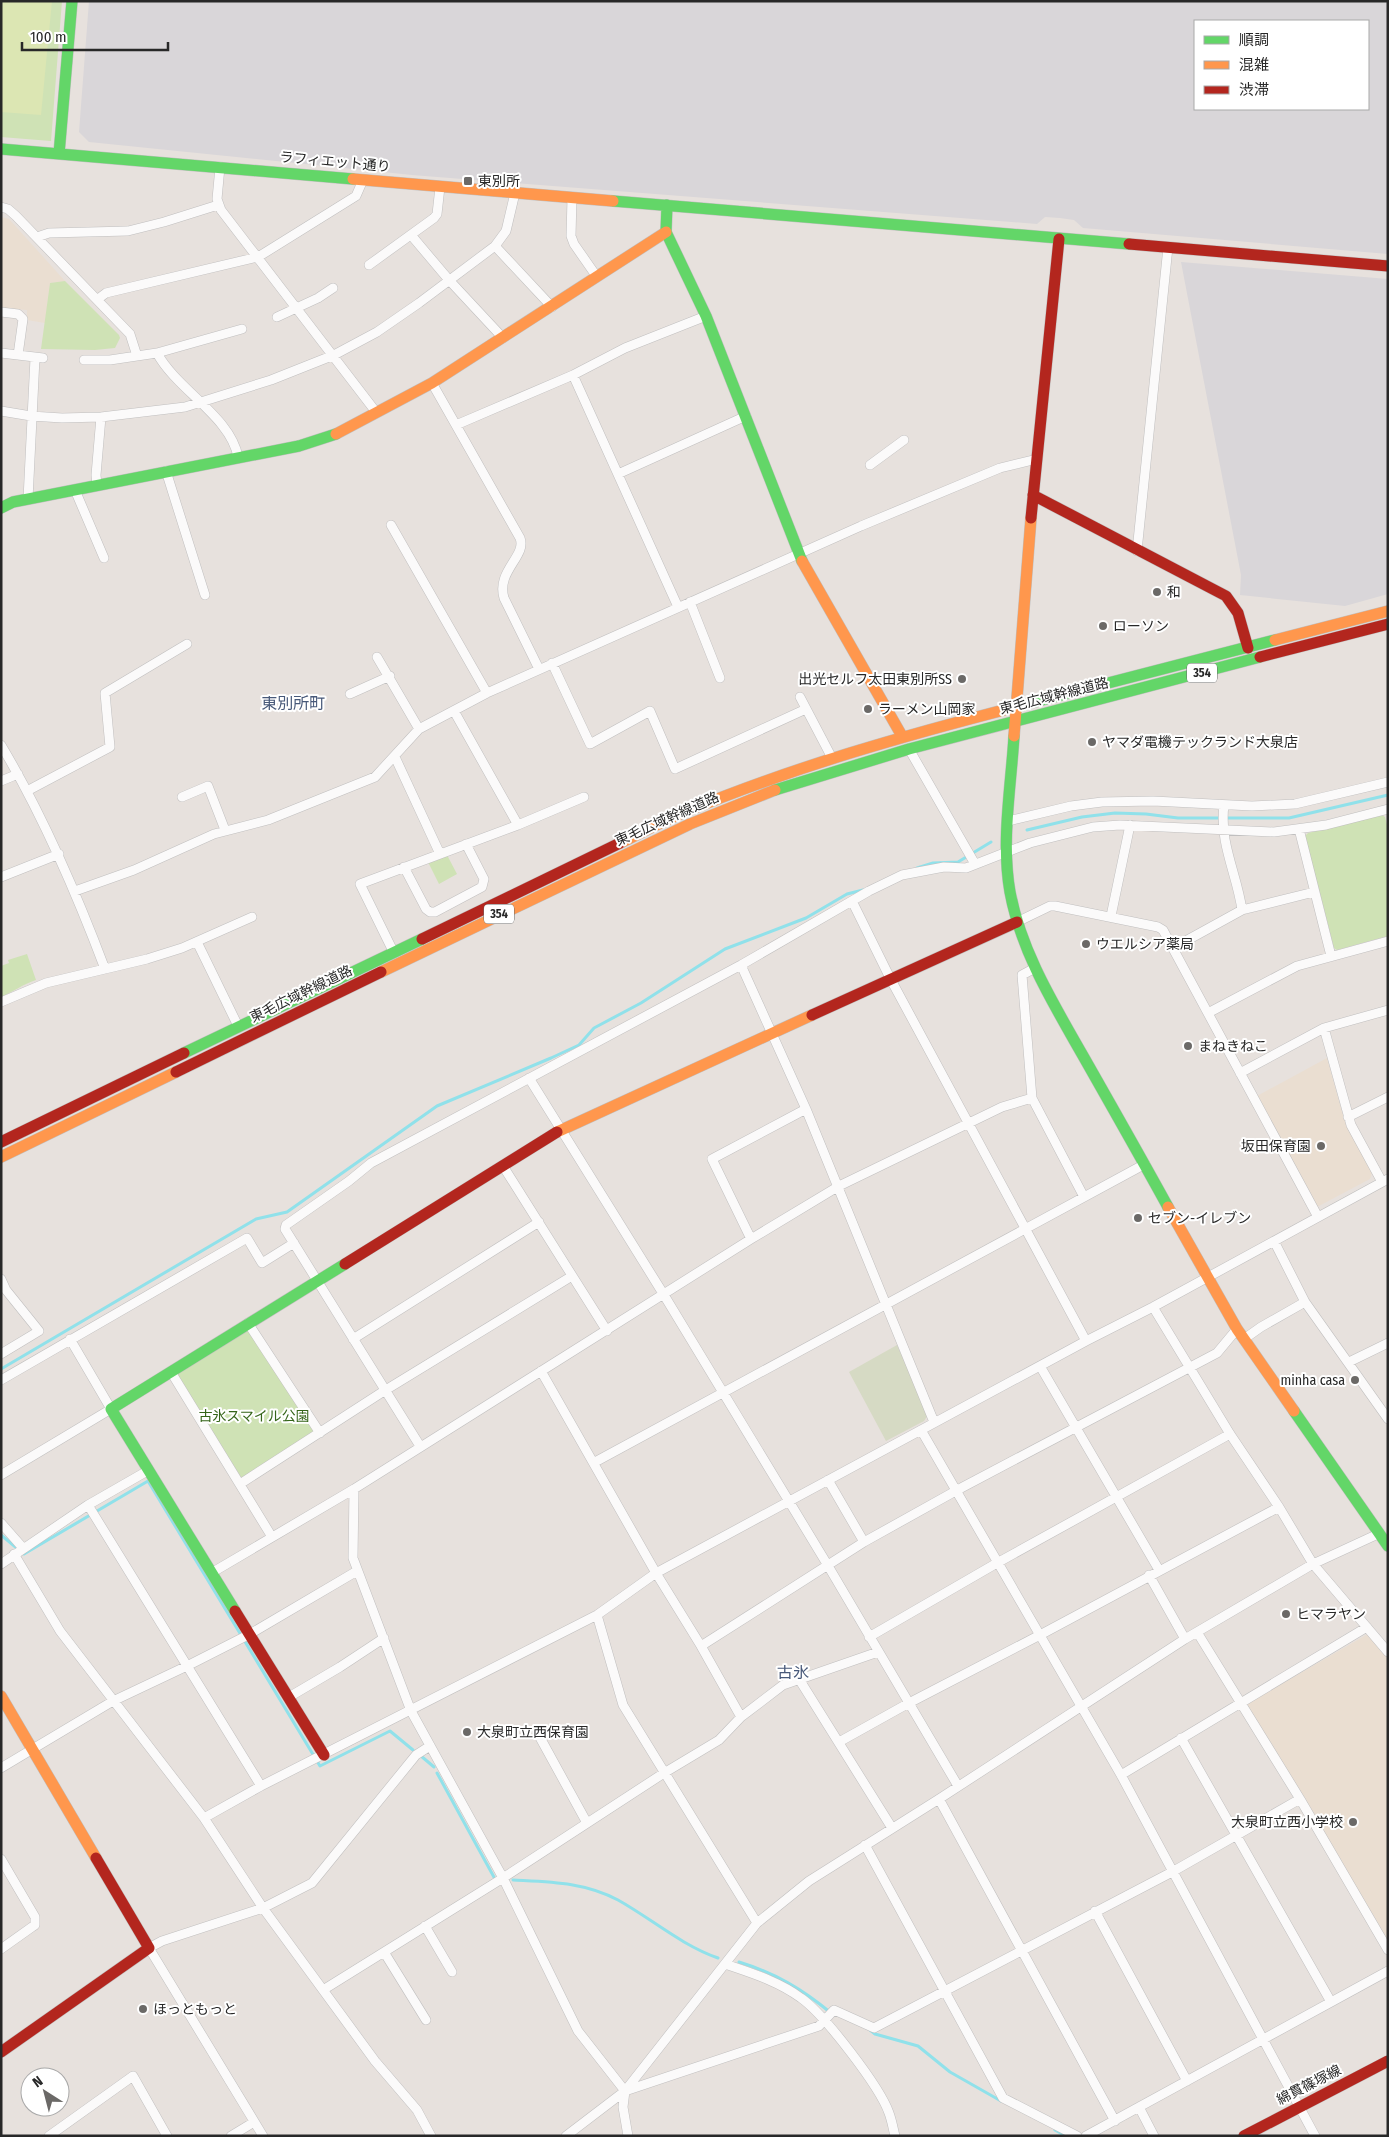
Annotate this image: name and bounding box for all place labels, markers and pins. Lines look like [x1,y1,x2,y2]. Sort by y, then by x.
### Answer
place label: 東別所 [478,173,520,190]
marker: 東別所 [462,175,474,187]
place label: 和 [1167,584,1181,601]
marker: 和 [1151,586,1163,598]
place label: ローソン [1113,618,1169,635]
marker: ローソン [1097,620,1109,632]
place label: 出光セルフ太田東別所SS [798,671,952,688]
marker: 出光セルフ太田東別所SS [956,673,968,685]
place label: ラーメン山岡家 [878,701,975,718]
marker: ラーメン山岡家 [862,703,874,715]
place label: ヤマダ電機テックランド大泉店 [1102,734,1298,751]
marker: ヤマダ電機テックランド大泉店 [1086,736,1098,748]
place label: ウエルシア薬局 [1096,936,1194,953]
marker: ウエルシア薬局 [1080,938,1092,950]
place label: まねきねこ [1198,1038,1268,1055]
marker: まねきねこ [1182,1040,1194,1052]
place label: 坂田保育園 [1241,1138,1311,1155]
marker: 坂田保育園 [1315,1140,1327,1152]
place label: セブン-イレブン [1148,1210,1251,1227]
marker: セブン-イレブン [1132,1212,1144,1224]
place label: minha casa [1280,1372,1345,1389]
marker: minha casa [1349,1374,1361,1386]
place label: ヒマラヤン [1296,1606,1366,1623]
marker: ヒマラヤン [1280,1608,1292,1620]
place label: 大泉町立西保育園 [477,1724,589,1741]
marker: 大泉町立西保育園 [461,1726,473,1738]
place label: 大泉町立西小学校 [1231,1814,1343,1831]
marker: 大泉町立西小学校 [1347,1816,1359,1828]
place label: ほっともっと [153,2001,237,2018]
marker: ほっともっと [137,2003,149,2015]

